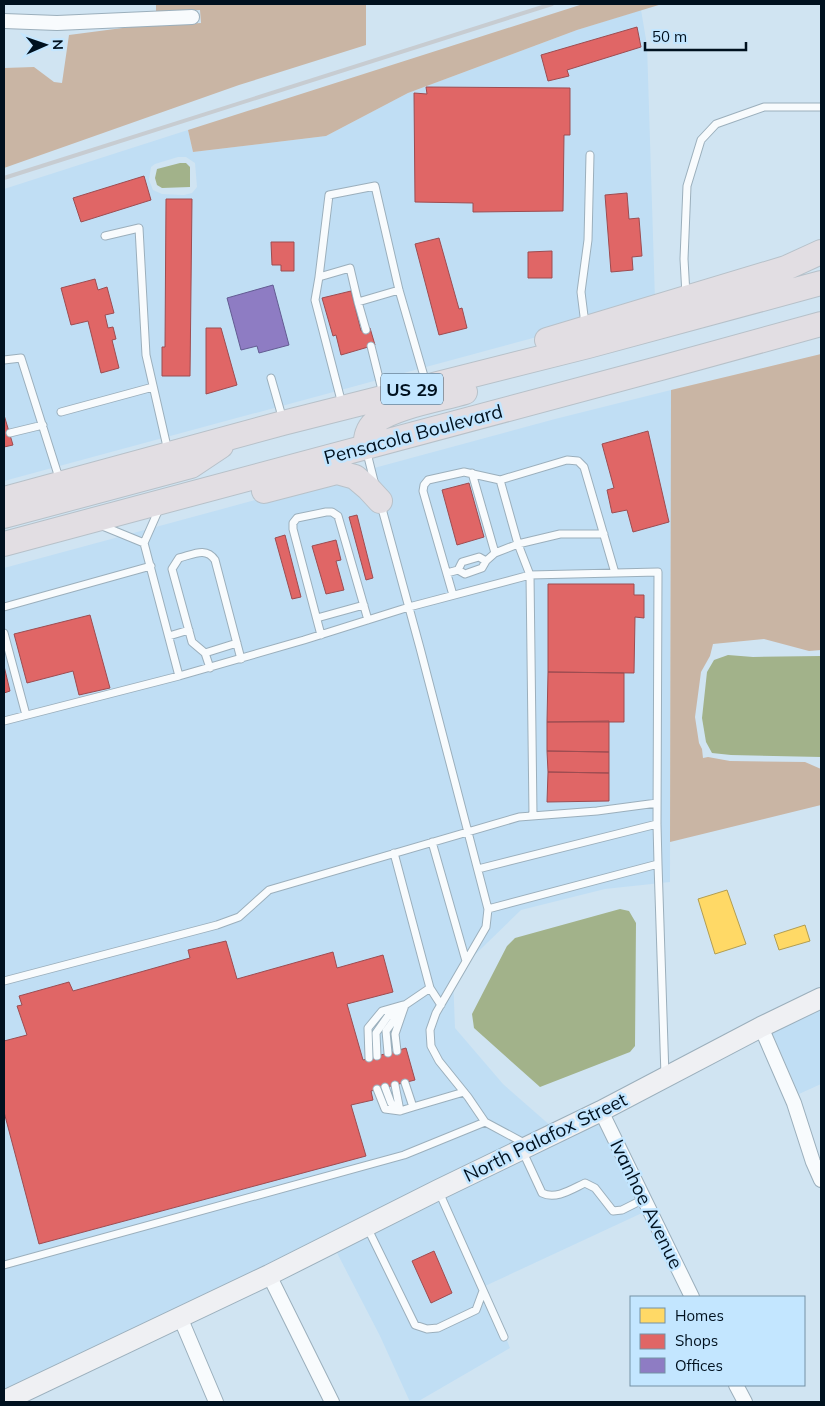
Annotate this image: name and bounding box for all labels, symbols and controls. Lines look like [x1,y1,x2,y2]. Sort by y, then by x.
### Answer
north arrow [20,20,70,70]
scale bar [645,20,746,52]
text: 50 m [652,27,687,46]
text: N [49,39,67,50]
road number: US 29 [381,374,443,404]
street label: Pensacola Boulevard [321,399,505,469]
street label: North Palafox Street [459,1087,631,1187]
street label: Ivanhoe Avenue [605,1135,689,1273]
legend [630,1296,805,1386]
text: Homes [675,1306,724,1325]
text: Shops [675,1331,718,1350]
text: Offices [675,1356,723,1375]

